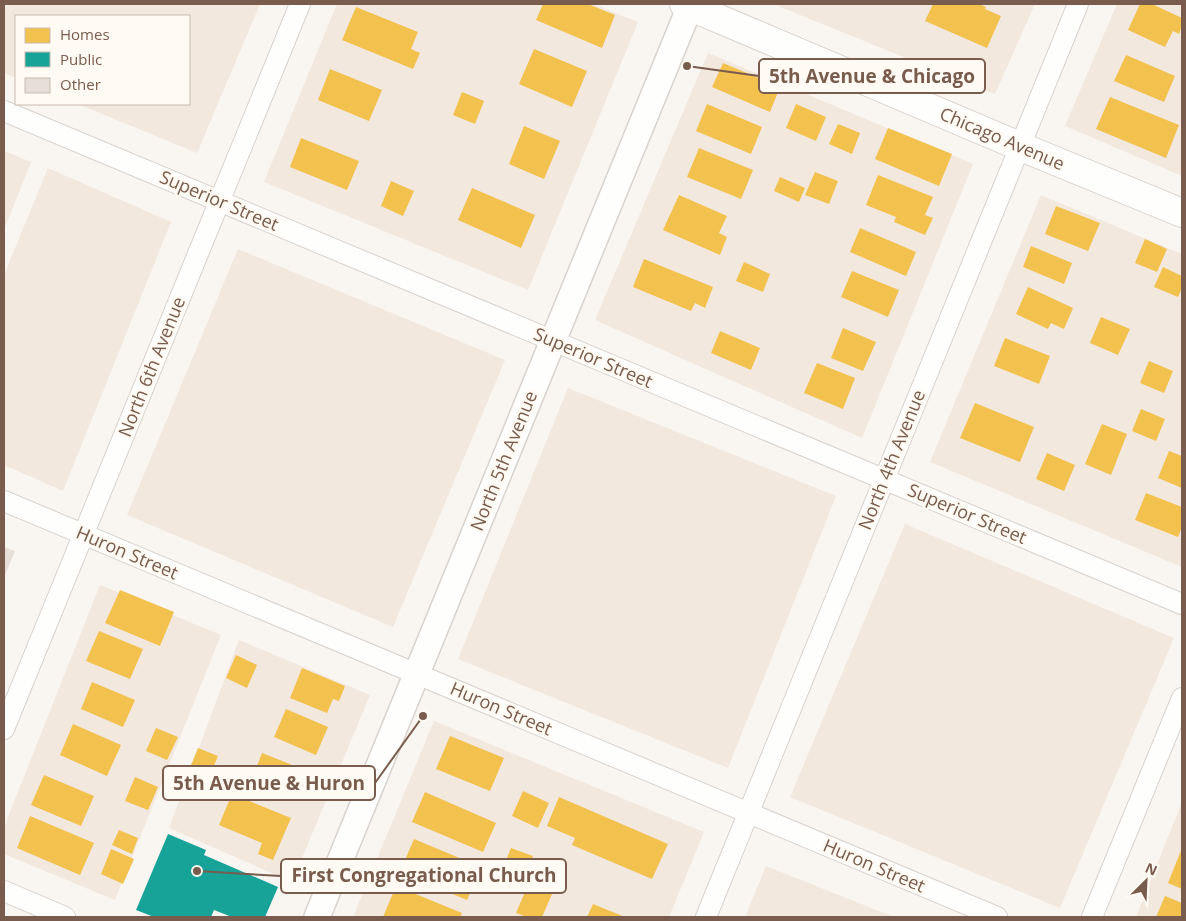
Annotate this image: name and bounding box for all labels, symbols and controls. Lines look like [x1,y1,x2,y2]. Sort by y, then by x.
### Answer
legend [15,15,190,105]
text: Homes [60,24,110,44]
text: Public [60,49,102,69]
callout: 5th Avenue & Chicago [759,59,985,93]
text: 5th Avenue & Chicago [769,63,975,89]
text: Other [60,74,101,94]
street label: Chicago Avenue [936,101,1069,175]
street label: Superior Street [156,164,283,236]
street label: North 6th Avenue [112,293,190,440]
street label: Superior Street [530,321,657,393]
street label: North 4th Avenue [852,386,930,533]
street label: North 5th Avenue [464,387,542,534]
street label: Superior Street [904,477,1031,549]
street label: Huron Street [73,520,182,584]
street label: Huron Street [447,676,556,740]
callout: 5th Avenue & Huron [163,766,375,800]
text: 5th Avenue & Huron [173,770,365,796]
street label: Huron Street [820,833,929,897]
north arrow [1121,856,1171,906]
text: N [1142,858,1161,880]
callout: First Congregational Church [281,859,566,893]
text: First Congregational Church [291,862,557,888]

